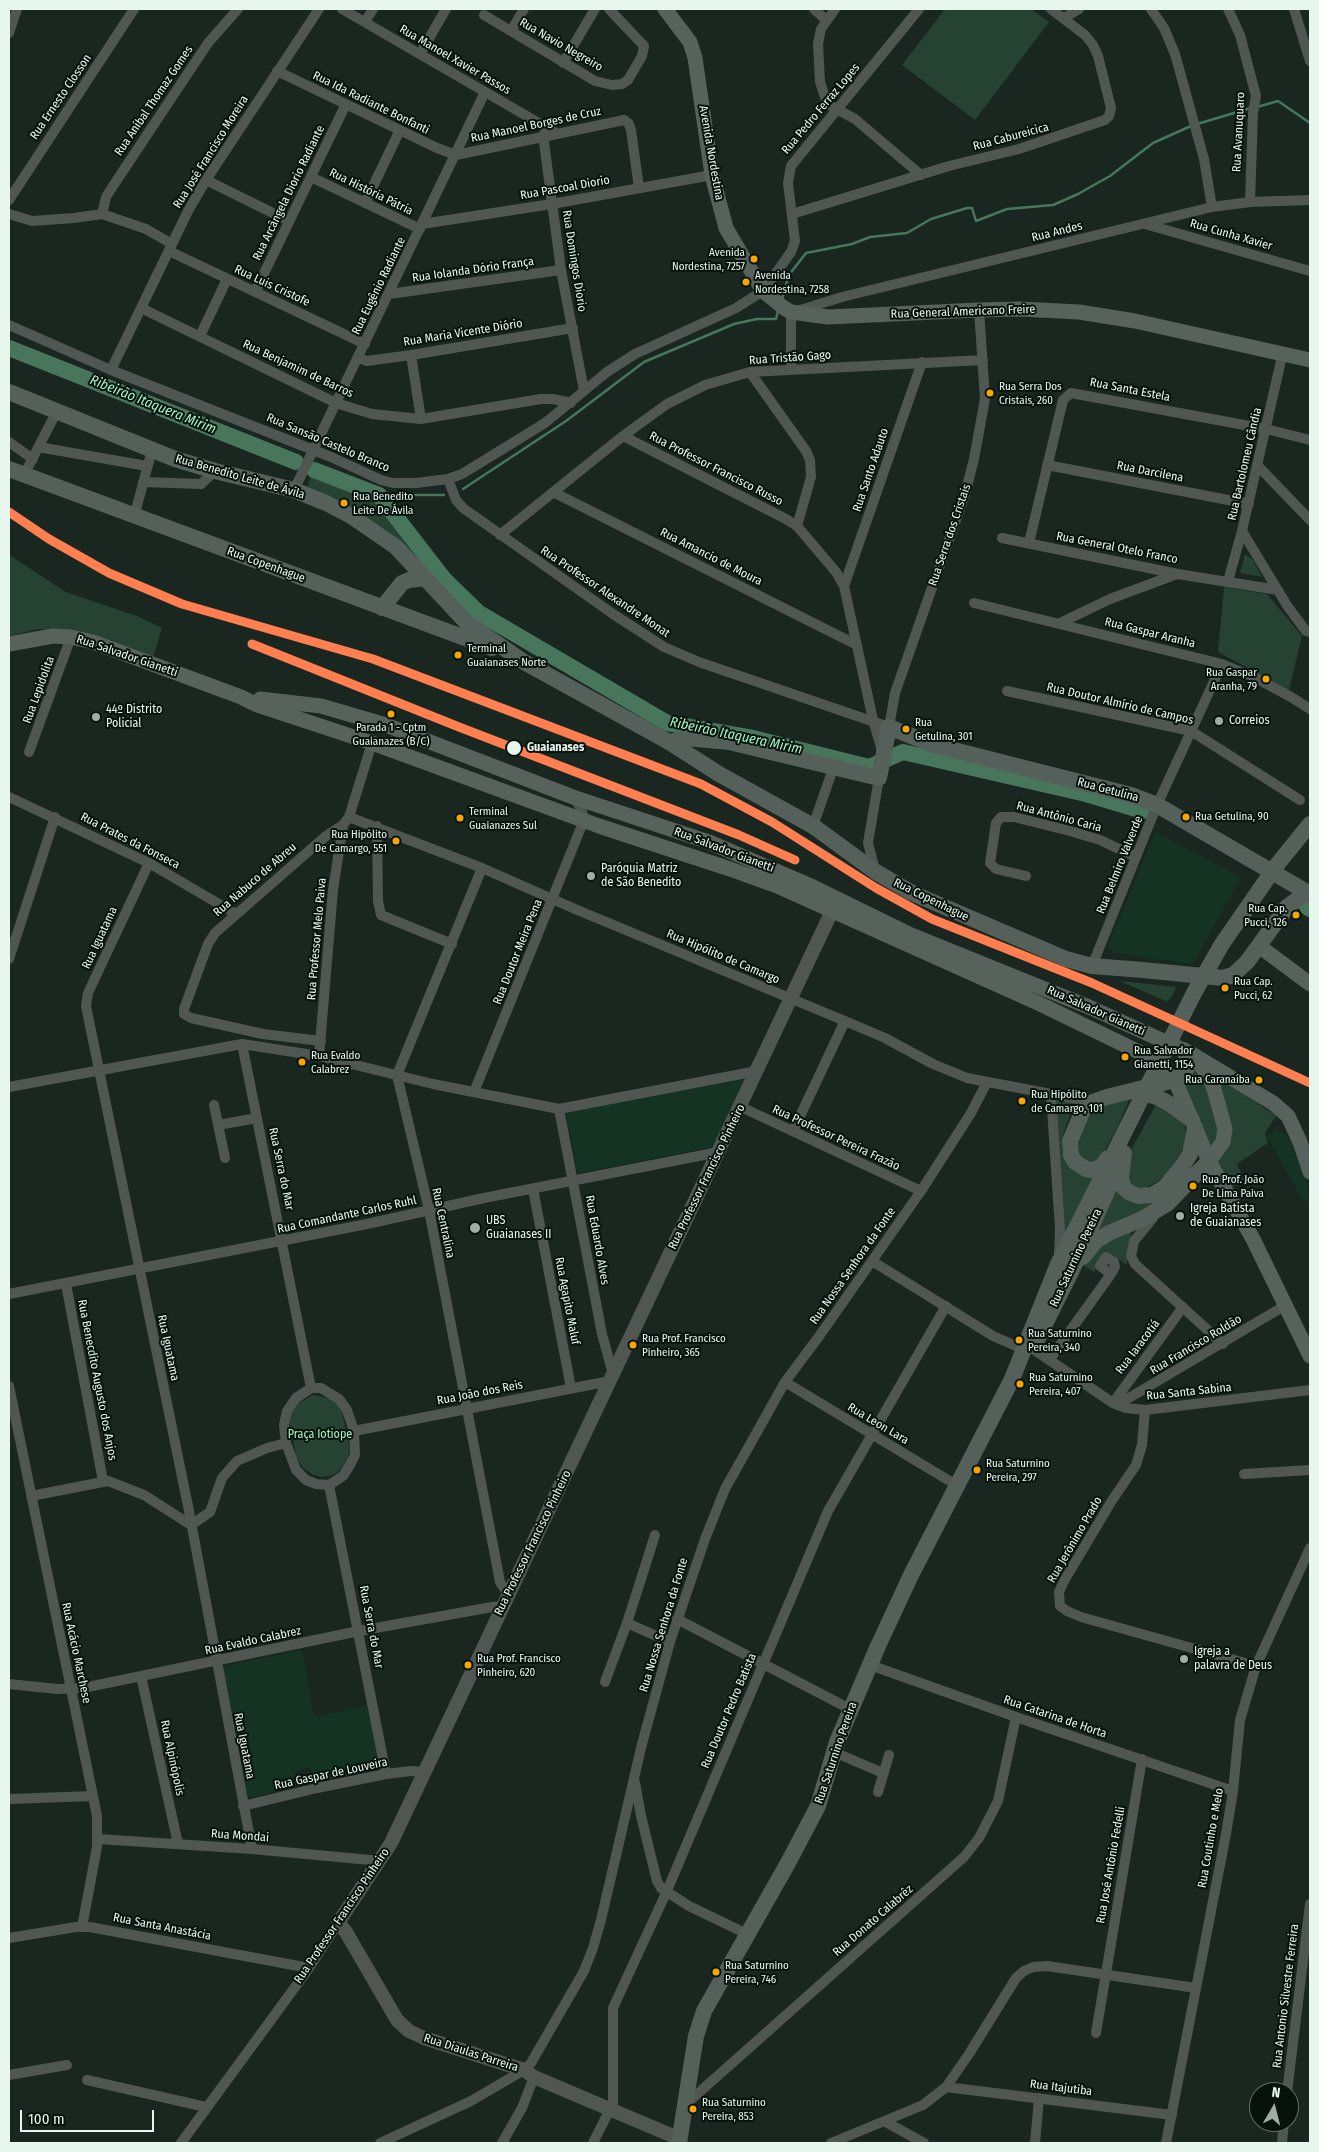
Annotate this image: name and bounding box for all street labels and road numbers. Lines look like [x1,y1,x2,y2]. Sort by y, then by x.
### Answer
street label: Rua Navio Negreiro [517,15,605,75]
street label: Rua Manoel Xavier Passos [397,22,513,98]
street label: Rua Aníbal Thomaz Gomes [112,43,196,159]
street label: Rua Ernesto Closson [27,52,95,142]
street label: Rua Pedro Ferraz Lopes [779,61,863,157]
street label: Rua Ida Radiante Bonfanti [310,68,432,138]
street label: Rua Avanuquaro [1230,92,1248,172]
street label: Rua José Francisco Moreira [170,93,252,211]
street label: Rua Manoel Borges de Cruz [469,104,603,146]
street label: Avenida Nordestina [696,104,726,202]
street label: Rua Cabureicica [972,120,1050,154]
street label: Rua Arcângela Diorio Radiante [250,123,328,263]
street label: Rua História Pátria [327,165,415,219]
street label: Rua Pascoal Diorio [519,173,611,203]
street label: Rua Domingos Diorio [559,209,589,313]
street label: Rua Cunha Xavier [1188,216,1274,254]
street label: Rua Andes [1030,219,1084,245]
street label: Rua Eugênio Radiante [349,235,409,337]
street label: Rua Iolanda Dório França [411,254,535,286]
street label: Rua Luis Cristofe [232,262,312,310]
street label: Rua General Americano Freire [890,302,1036,322]
street label: Rua Maria Vicente Diório [402,316,524,350]
street label: Rua Benjamim de Barros [240,337,356,401]
street label: Rua Tristão Gago [748,348,832,368]
street label: Rua Santa Estela [1089,375,1171,405]
street label: Rua Bartolomeu Cândia [1225,406,1265,522]
street label: Rua Sansão Castelo Branco [264,411,392,475]
street label: Rua Santo Adauto [850,426,892,514]
street label: Rua Professor Francisco Russo [647,429,785,509]
street label: Rua Benedito Leite de Ávila [174,452,306,502]
street label: Rua Darcilena [1115,458,1185,486]
street label: Rua Serra dos Cristais [926,482,974,588]
street label: Rua Amancio de Moura [658,525,764,589]
street label: Rua General Otelo Franco [1055,529,1179,567]
street label: Rua Professor Alexandre Monat [537,543,673,641]
street label: Rua Copenhague [225,544,307,586]
street label: Rua Gaspar Aranha [1103,615,1197,651]
street label: Rua Salvador Gianetti [75,632,179,680]
street label: Rua Lepidolita [20,654,58,726]
street label: Rua Doutor Almírio de Campos [1045,680,1195,728]
street label: Rua Getulina [1076,775,1140,805]
street label: Rua Antônio Caria [1015,799,1103,835]
street label: Rua Prates da Fonseca [78,810,182,872]
street label: Rua Belmiro Valverde [1094,814,1146,916]
street label: Rua Salvador Gianetti [672,824,776,876]
street label: Rua Nabuco de Abreu [211,840,299,920]
street label: Rua Copenhague [891,876,971,924]
street label: Rua Professor Melo Paiva [304,877,330,1001]
street label: Rua Doutor Meira Pena [490,897,546,1007]
street label: Rua Iguatama [79,905,121,971]
street label: Rua Hipólito de Camargo [664,927,782,987]
street label: Rua Salvador Gianetti [1045,983,1147,1039]
street label: Rua Professor Francisco Pinheiro [665,1102,749,1252]
street label: Rua Professor Pereira Frazão [770,1102,902,1174]
street label: Rua Serra do Mar [265,1126,297,1212]
street label: Rua Centralina [429,1187,457,1259]
street label: Rua Comandante Carlos Ruhl [276,1193,418,1237]
street label: Rua Eduardo Alves [582,1194,612,1286]
street label: Rua Nossa Senhora da Fonte [807,1205,899,1327]
street label: Rua Saturnino Pereira [1047,1207,1105,1309]
street label: Rua Agapito Maluf [551,1256,583,1346]
street label: Rua Benecdito Augusto dos Anjos [74,1298,120,1462]
street label: Rua Francisco Roldão [1148,1312,1244,1378]
street label: Rua Iguatama [154,1314,182,1382]
street label: Rua Iaracotiá [1113,1317,1163,1377]
street label: Rua João dos Reis [436,1378,524,1408]
street label: Rua Santa Sabina [1146,1380,1232,1404]
street label: Rua Leon Lara [845,1400,911,1448]
street label: Rua Professor Francisco Pinheiro [491,1468,575,1618]
street label: Rua Jerônimo Prado [1044,1494,1106,1586]
street label: Rua Nossa Senhora da Fonte [637,1556,691,1694]
street label: Rua Serra do Mar [356,1584,386,1670]
street label: Rua Acácio Marchese [58,1601,94,1705]
street label: Rua Evaldo Calabrez [204,1624,302,1658]
street label: Rua Doutor Pedro Batista [698,1651,760,1771]
street label: Rua Catarina de Horta [1002,1693,1108,1741]
street label: Rua Saturnino Pereira [812,1700,860,1806]
street label: Rua Iguatama [231,1712,257,1780]
street label: Rua Alpinópolis [157,1719,187,1797]
street label: Rua Gaspar de Louveira [273,1755,389,1793]
street label: Rua Coutinho e Melo [1195,1787,1227,1889]
street label: Rua José Antônio Fedelli [1094,1805,1128,1925]
street label: Rua Mondai [211,1827,269,1845]
street label: Rua Professor Francisco Pinheiro [291,1846,393,1986]
street label: Rua Donato Calabrêz [830,1882,916,1960]
street label: Rua Santa Anastácia [112,1910,212,1944]
street label: Rua Antonio Silvestre Ferreira [1270,1923,1302,2069]
street label: Rua Diaulas Parreira [422,2031,520,2075]
street label: Rua Itajutiba [1029,2077,1093,2099]

